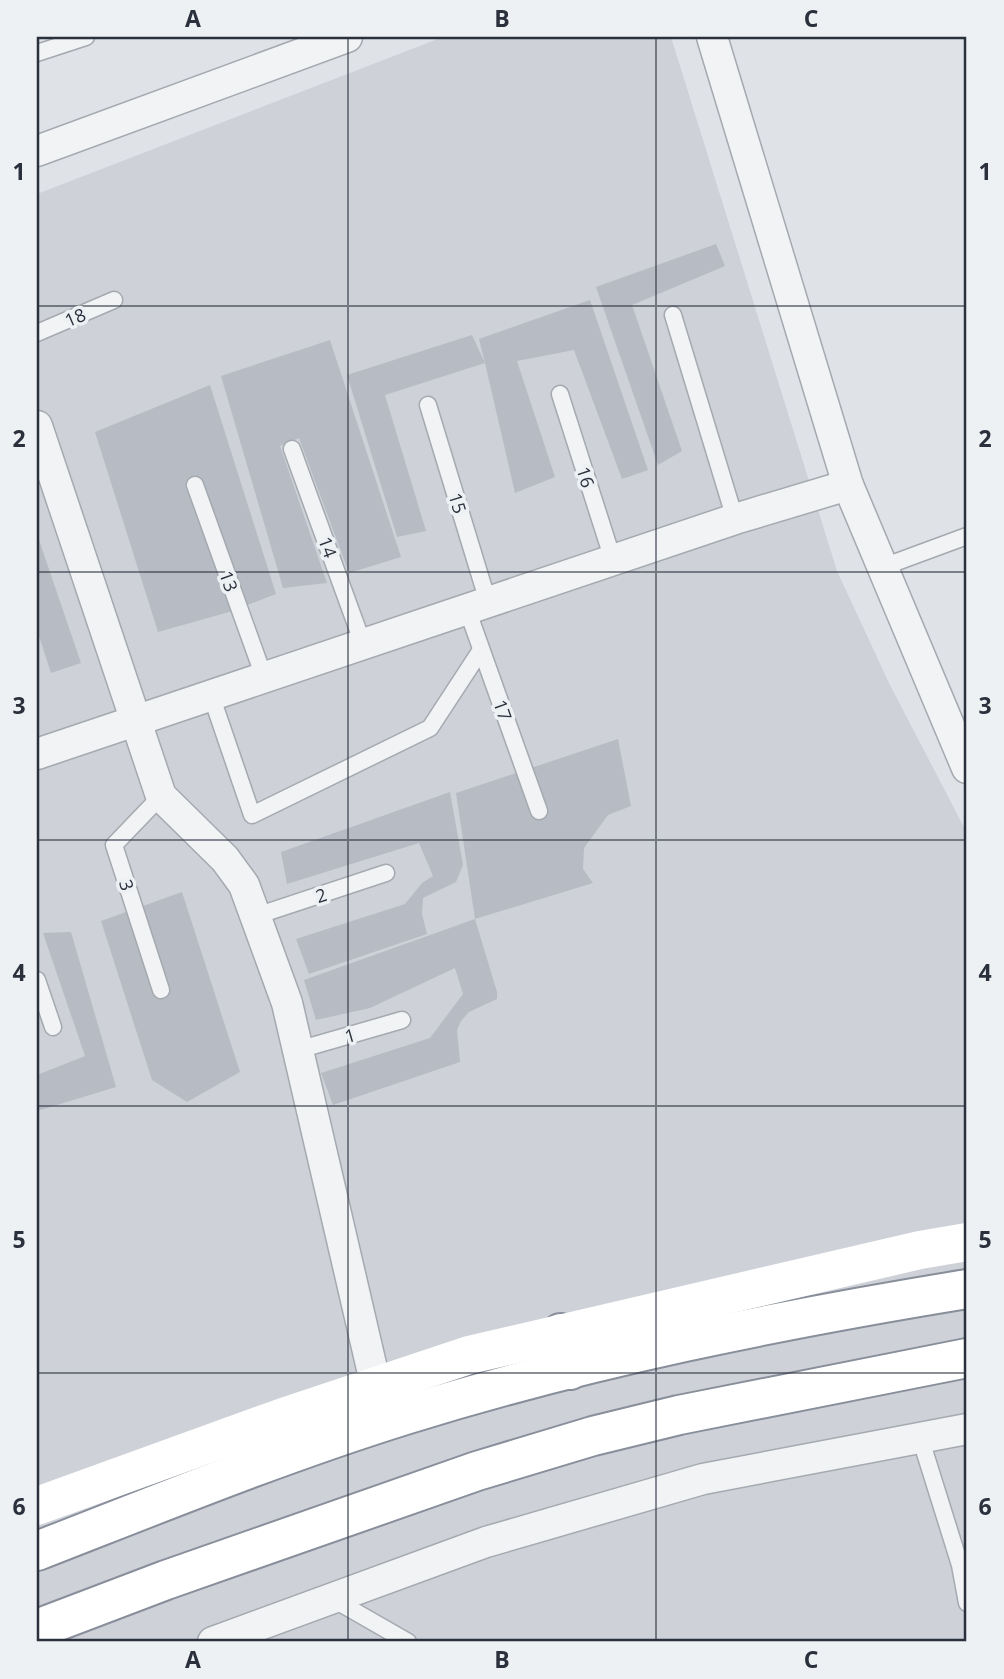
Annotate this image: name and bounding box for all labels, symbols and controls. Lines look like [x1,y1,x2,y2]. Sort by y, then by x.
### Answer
text: A [185,2,201,34]
text: B [494,2,510,34]
text: C [804,2,818,34]
text: 1 [12,155,26,187]
text: 1 [978,155,992,187]
street label: 18 [61,302,89,332]
text: 2 [12,422,26,454]
text: 2 [978,422,992,454]
street label: 16 [571,463,601,491]
street label: 15 [444,490,472,516]
street label: 14 [313,533,343,561]
street label: 13 [214,567,244,595]
text: 3 [12,689,26,721]
text: 3 [978,689,992,721]
street label: 17 [488,696,518,724]
street label: 3 [114,876,140,894]
street label: 2 [312,882,330,908]
text: 4 [12,956,26,988]
text: 4 [978,956,992,988]
street label: 1 [342,1022,358,1048]
text: 5 [12,1223,26,1255]
text: 5 [978,1223,992,1255]
text: 6 [12,1490,26,1522]
text: 6 [978,1490,992,1522]
text: A [185,1643,201,1675]
text: B [494,1643,510,1675]
text: C [804,1643,818,1675]

